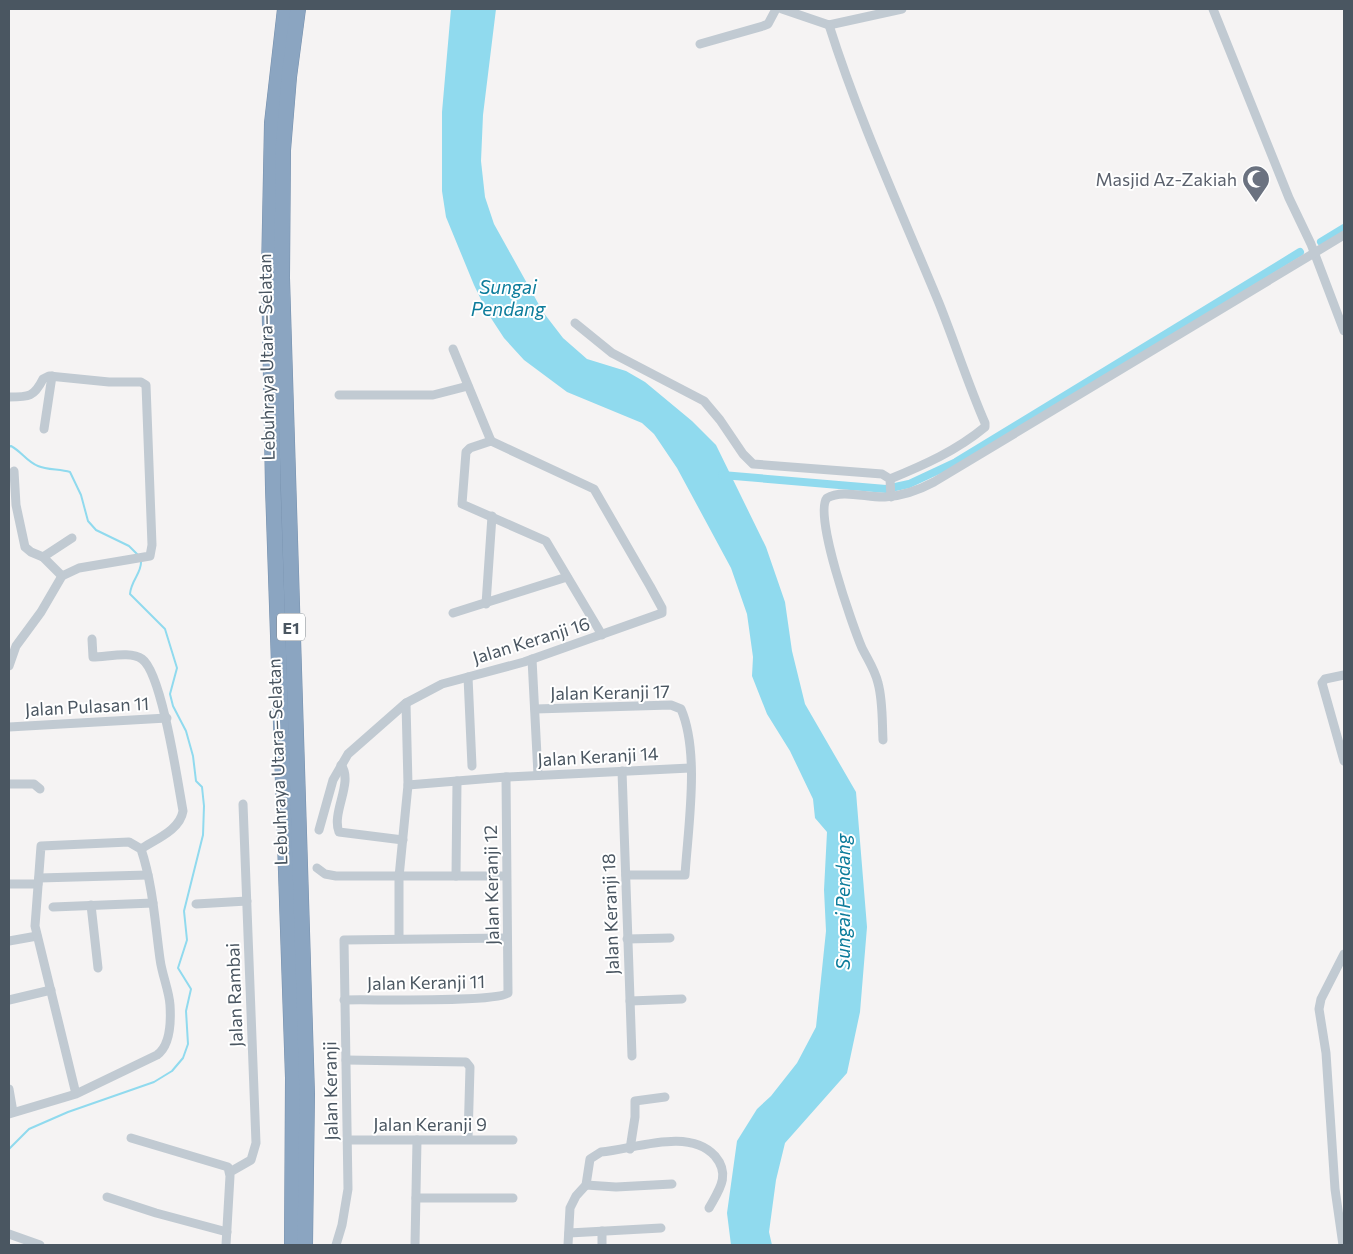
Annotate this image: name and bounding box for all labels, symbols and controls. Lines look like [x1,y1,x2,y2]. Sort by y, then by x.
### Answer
mosque icon: Masjid Az-Zakiah [1241,164,1271,203]
place label: Masjid Az-Zakiah [1095,168,1237,190]
street label: Lebuhraya Utara–Selatan [253,253,279,461]
water label: Sungai Pendang [471,275,546,320]
street label: Jalan Keranji 16 [470,612,592,668]
road number: E1 [277,614,305,640]
street label: Lebuhraya Utara–Selatan [262,658,292,866]
street label: Jalan Keranji 17 [550,680,670,704]
street label: Jalan Pulasan 11 [24,692,150,720]
street label: Jalan Keranji 14 [537,742,659,770]
street label: Jalan Keranji 12 [479,825,503,945]
water label: Sungai Pendang [831,833,854,970]
street label: Jalan Keranji 18 [597,853,623,975]
street label: Jalan Rambai [221,943,247,1047]
street label: Jalan Keranji 11 [367,970,485,994]
street label: Jalan Keranji [318,1041,342,1141]
street label: Jalan Keranji 9 [373,1113,487,1135]

